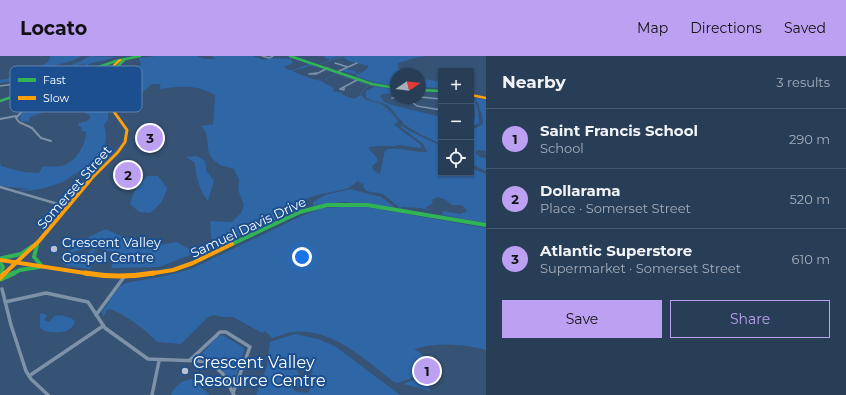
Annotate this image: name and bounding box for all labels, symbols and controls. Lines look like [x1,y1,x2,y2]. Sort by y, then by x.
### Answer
text: Locato [20,17,87,40]
text: Map [637,19,668,37]
text: Directions [690,19,762,37]
text: Saved [784,19,826,37]
legend [10,66,142,112]
north arrow [390,68,426,104]
map controls [438,68,474,176]
button: + [438,68,474,104]
text: Nearby [502,72,566,92]
text: Fast [43,73,67,87]
text: 3 results [776,74,830,90]
text: Slow [43,91,69,105]
button: − [438,104,474,140]
text: Saint Francis School [540,121,698,140]
pin: 3 [137,123,163,153]
text: 1 [512,131,518,147]
text: 290 m [789,131,830,147]
button: locate [438,140,474,176]
text: School [540,140,584,156]
street label: Somerset Street [33,142,115,232]
pin: 2 [115,160,141,190]
text: Dollarama [540,181,621,200]
text: 2 [511,191,519,207]
text: 520 m [790,191,830,207]
street label: Samuel Davis Drive [188,193,308,261]
text: Place · Somerset Street [540,200,691,216]
place label: Crescent Valley Gospel Centre [62,234,162,265]
text: Atlantic Superstore [540,241,692,260]
marker: Crescent Valley Gospel Centre [49,244,59,254]
your location [292,247,312,267]
text: 3 [511,251,519,267]
text: 610 m [792,251,830,267]
text: Supermarket · Somerset Street [540,260,741,276]
button: Save [502,300,662,338]
button: Share [670,300,830,338]
place label: Crescent Valley Resource Centre [193,353,326,390]
pin: 1 [414,356,440,386]
marker: Crescent Valley Resource Centre [180,366,190,376]

